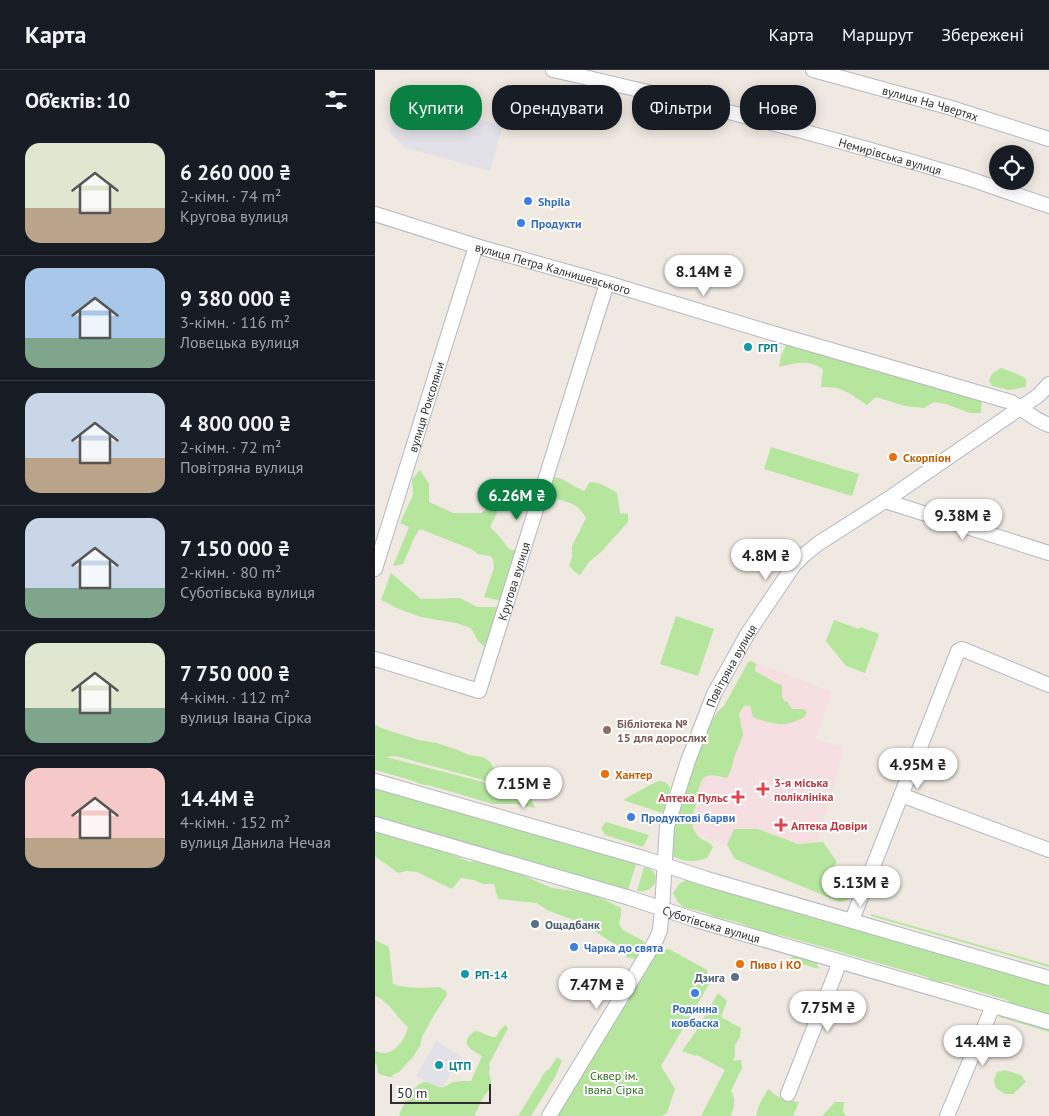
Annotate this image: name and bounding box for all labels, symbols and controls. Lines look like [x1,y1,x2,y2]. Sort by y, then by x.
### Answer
text: Карта [25,19,87,50]
text: Карта [769,23,814,46]
text: Маршрут [842,23,913,46]
text: Збережені [941,23,1024,46]
street label: вулиця На Чвертях [881,82,980,124]
chip: Купити [390,85,482,130]
chip: Орендувати [492,85,622,130]
chip: Фільтри [632,85,730,130]
chip: Нове [740,85,816,130]
icon: filters [322,86,350,114]
text: Об’єктів: 10 [25,87,130,114]
street label: Немирівська вулиця [837,134,943,178]
map controls [989,145,1034,190]
button: locate [989,145,1034,190]
text: 6 260 000 ₴ [180,159,291,186]
icon: home [65,163,125,223]
text: 2-кімн. · 74 m² [180,186,281,206]
place label: Shpila [538,194,570,209]
marker: Shpila [522,195,534,207]
text: Кругова вулиця [180,206,288,226]
place label: Продукти [531,216,582,231]
marker: Продукти [515,217,527,229]
street label: вулиця Петра Калнишевського [473,239,633,297]
pin: 8.14M ₴ [658,254,750,297]
text: 8.14M ₴ [675,261,733,281]
text: 9 380 000 ₴ [180,285,291,312]
icon: home [65,288,125,348]
text: 3-кімн. · 116 m² [180,312,290,332]
text: Ловецька вулиця [180,332,299,352]
place label: ГРП [758,340,778,355]
marker: ГРП [742,341,754,353]
street label: вулиця Роксоляни [405,360,447,454]
text: 4 800 000 ₴ [180,410,291,437]
icon: home [65,413,125,473]
text: 2-кімн. · 72 m² [180,437,281,457]
place label: Скорпіон [903,450,951,465]
marker: Скорпіон [887,451,899,463]
text: Повітряна вулиця [180,457,303,477]
pin: 6.26M ₴ [471,478,563,521]
text: 6.26M ₴ [488,485,546,505]
pin: 9.38M ₴ [917,498,1009,541]
text: 9.38M ₴ [934,505,992,525]
text: 7 150 000 ₴ [180,535,290,562]
icon: home [65,538,125,598]
pin: 4.8M ₴ [725,538,807,581]
street label: Кругова вулиця [494,540,533,622]
text: 4.8M ₴ [742,545,790,565]
text: 2-кімн. · 80 m² [180,562,281,582]
text: Суботівська вулиця [180,582,315,602]
street label: Повітряна вулиця [702,621,759,709]
text: 7 750 000 ₴ [180,660,290,687]
icon: home [65,663,125,723]
text: 4-кімн. · 112 m² [180,687,290,707]
text: вулиця Івана Сірка [180,707,312,727]
place label: Бібліотека № 15 для дорослих [617,716,707,745]
marker: Бібліотека № 15 для дорослих [601,724,613,736]
pin: 4.95M ₴ [872,748,964,790]
text: 4.95M ₴ [889,754,947,774]
pin: 7.15M ₴ [478,766,570,809]
place label: Хантер [615,767,653,782]
marker: Хантер [599,768,611,780]
text: 7.15M ₴ [496,773,552,793]
place label: 3-я міська поліклініка [774,775,833,804]
marker: 3-я міська поліклініка [756,782,770,796]
text: 14.4M ₴ [180,785,255,812]
icon: home [65,788,125,848]
place label: Аптека Пульс [658,790,728,805]
marker: Аптека Пульс [732,791,744,803]
place label: Продуктові барви [641,810,735,825]
marker: Продуктові барви [625,811,637,823]
text: 4-кімн. · 152 m² [180,812,290,832]
place label: Аптека Довіри [791,818,867,833]
marker: Аптека Довіри [775,819,787,831]
text: вулиця Данила Нечая [180,832,331,852]
pin: 5.13M ₴ [815,866,907,908]
text: 5.13M ₴ [832,872,890,892]
street label: Суботівська вулиця [661,902,762,946]
place label: Ощадбанк [545,917,600,932]
marker: Ощадбанк [529,918,541,930]
place label: Чарка до свята [584,940,663,955]
marker: Чарка до свята [568,941,580,953]
place label: Пиво і КО [750,957,801,972]
marker: Пиво і КО [734,958,746,970]
place label: РП-14 [475,967,508,982]
marker: РП-14 [459,968,471,980]
pin: 7.47M ₴ [551,968,643,1010]
place label: Дзига [695,970,725,985]
marker: Дзига [729,971,741,983]
text: 7.47M ₴ [569,974,625,994]
marker: Родинна ковбаска [689,987,701,999]
pin: 7.75M ₴ [782,990,874,1033]
text: 7.75M ₴ [800,997,856,1017]
place label: Родинна ковбаска [671,1001,719,1030]
pin: 14.4M ₴ [937,1024,1029,1067]
text: 14.4M ₴ [954,1031,1012,1051]
place label: ЦТП [449,1058,471,1073]
marker: ЦТП [433,1059,445,1071]
park label: Сквер ім. Івана Сірка [584,1068,644,1097]
scale bar [390,1081,491,1104]
text: 50 m [397,1084,427,1102]

